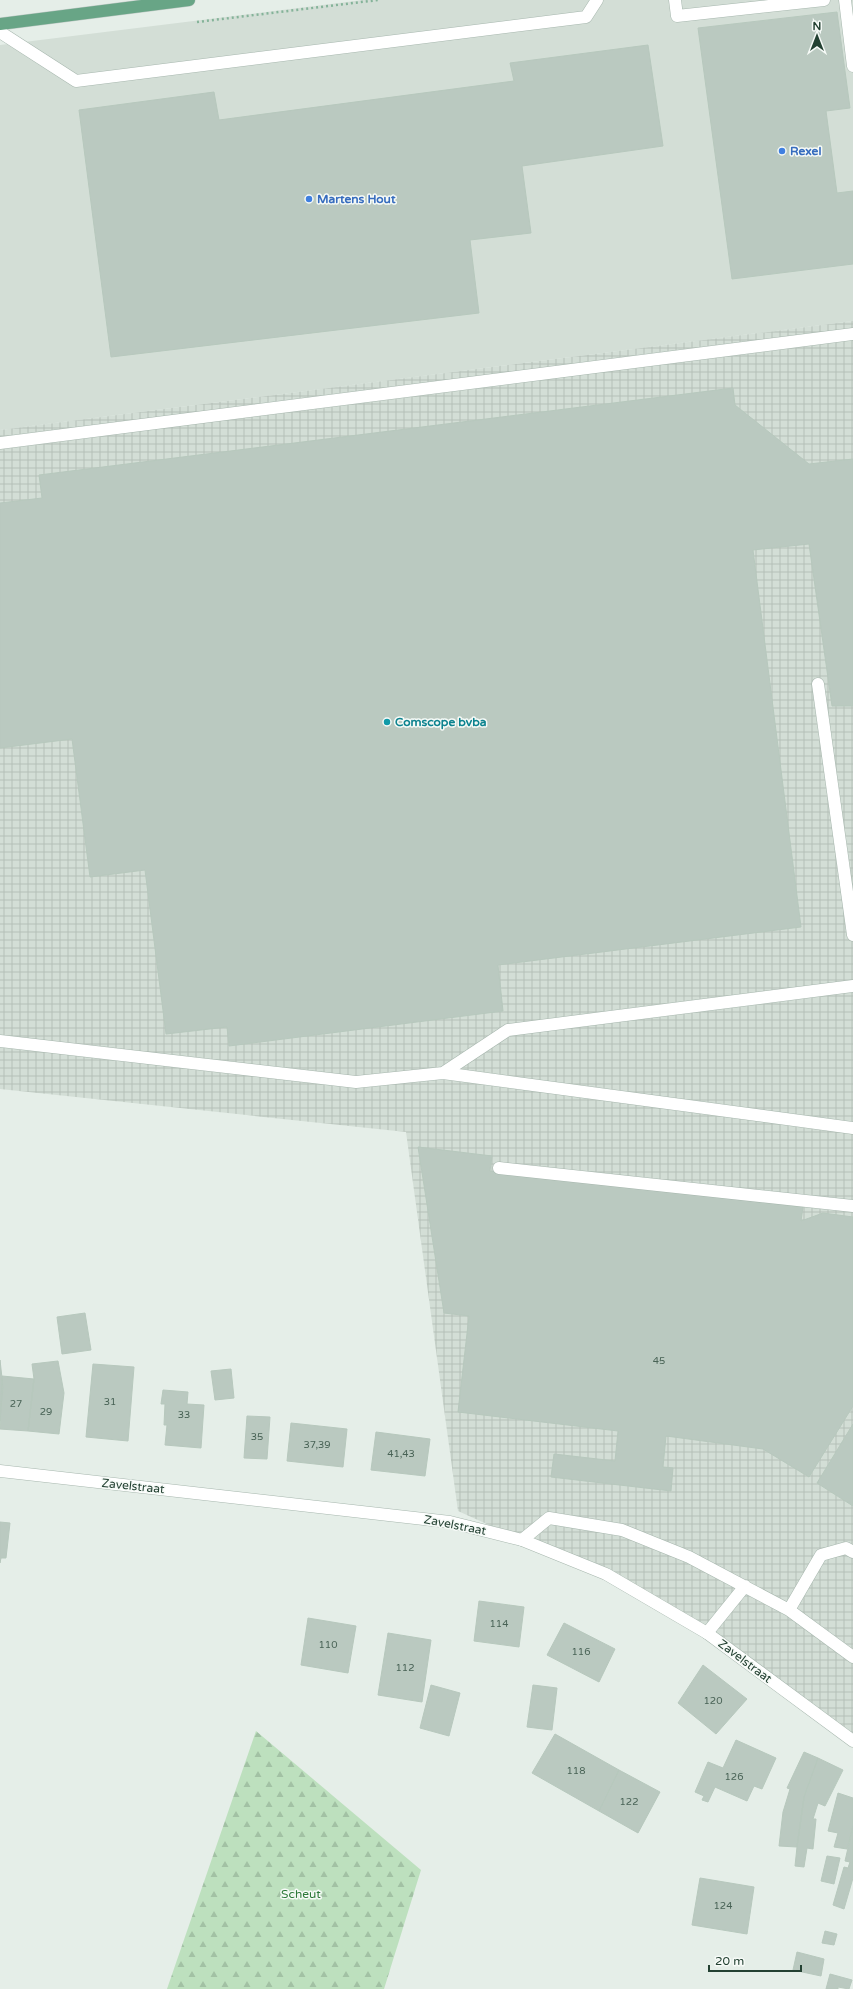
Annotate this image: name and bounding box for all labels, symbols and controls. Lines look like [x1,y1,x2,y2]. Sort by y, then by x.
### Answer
north arrow [797,16,837,56]
text: N [813,20,821,33]
place label: Rexel [790,144,821,158]
marker: Rexel [777,146,787,156]
place label: Martens Hout [317,192,396,206]
marker: Martens Hout [304,194,314,204]
place label: Comscope bvba [395,715,487,730]
marker: Comscope bvba [382,717,392,727]
house number: 45 [653,1355,665,1367]
house number: 31 [104,1396,116,1408]
house number: 27 [10,1398,22,1410]
house number: 29 [40,1406,52,1418]
house number: 33 [178,1409,190,1421]
house number: 35 [251,1431,263,1443]
house number: 37,39 [303,1439,331,1451]
house number: 41,43 [387,1448,415,1460]
street label: Zavelstraat [101,1476,166,1496]
street label: Zavelstraat [423,1512,488,1538]
house number: 114 [490,1618,508,1630]
street label: Zavelstraat [716,1636,775,1686]
house number: 110 [319,1639,337,1651]
house number: 116 [572,1646,590,1658]
house number: 112 [396,1662,414,1674]
house number: 120 [704,1695,722,1707]
house number: 118 [567,1765,585,1777]
house number: 126 [725,1771,743,1783]
house number: 122 [620,1796,638,1808]
park label: Scheut [281,1887,321,1901]
house number: 124 [714,1900,732,1912]
scale bar [709,1947,801,1973]
text: 20 m [715,1954,744,1968]

